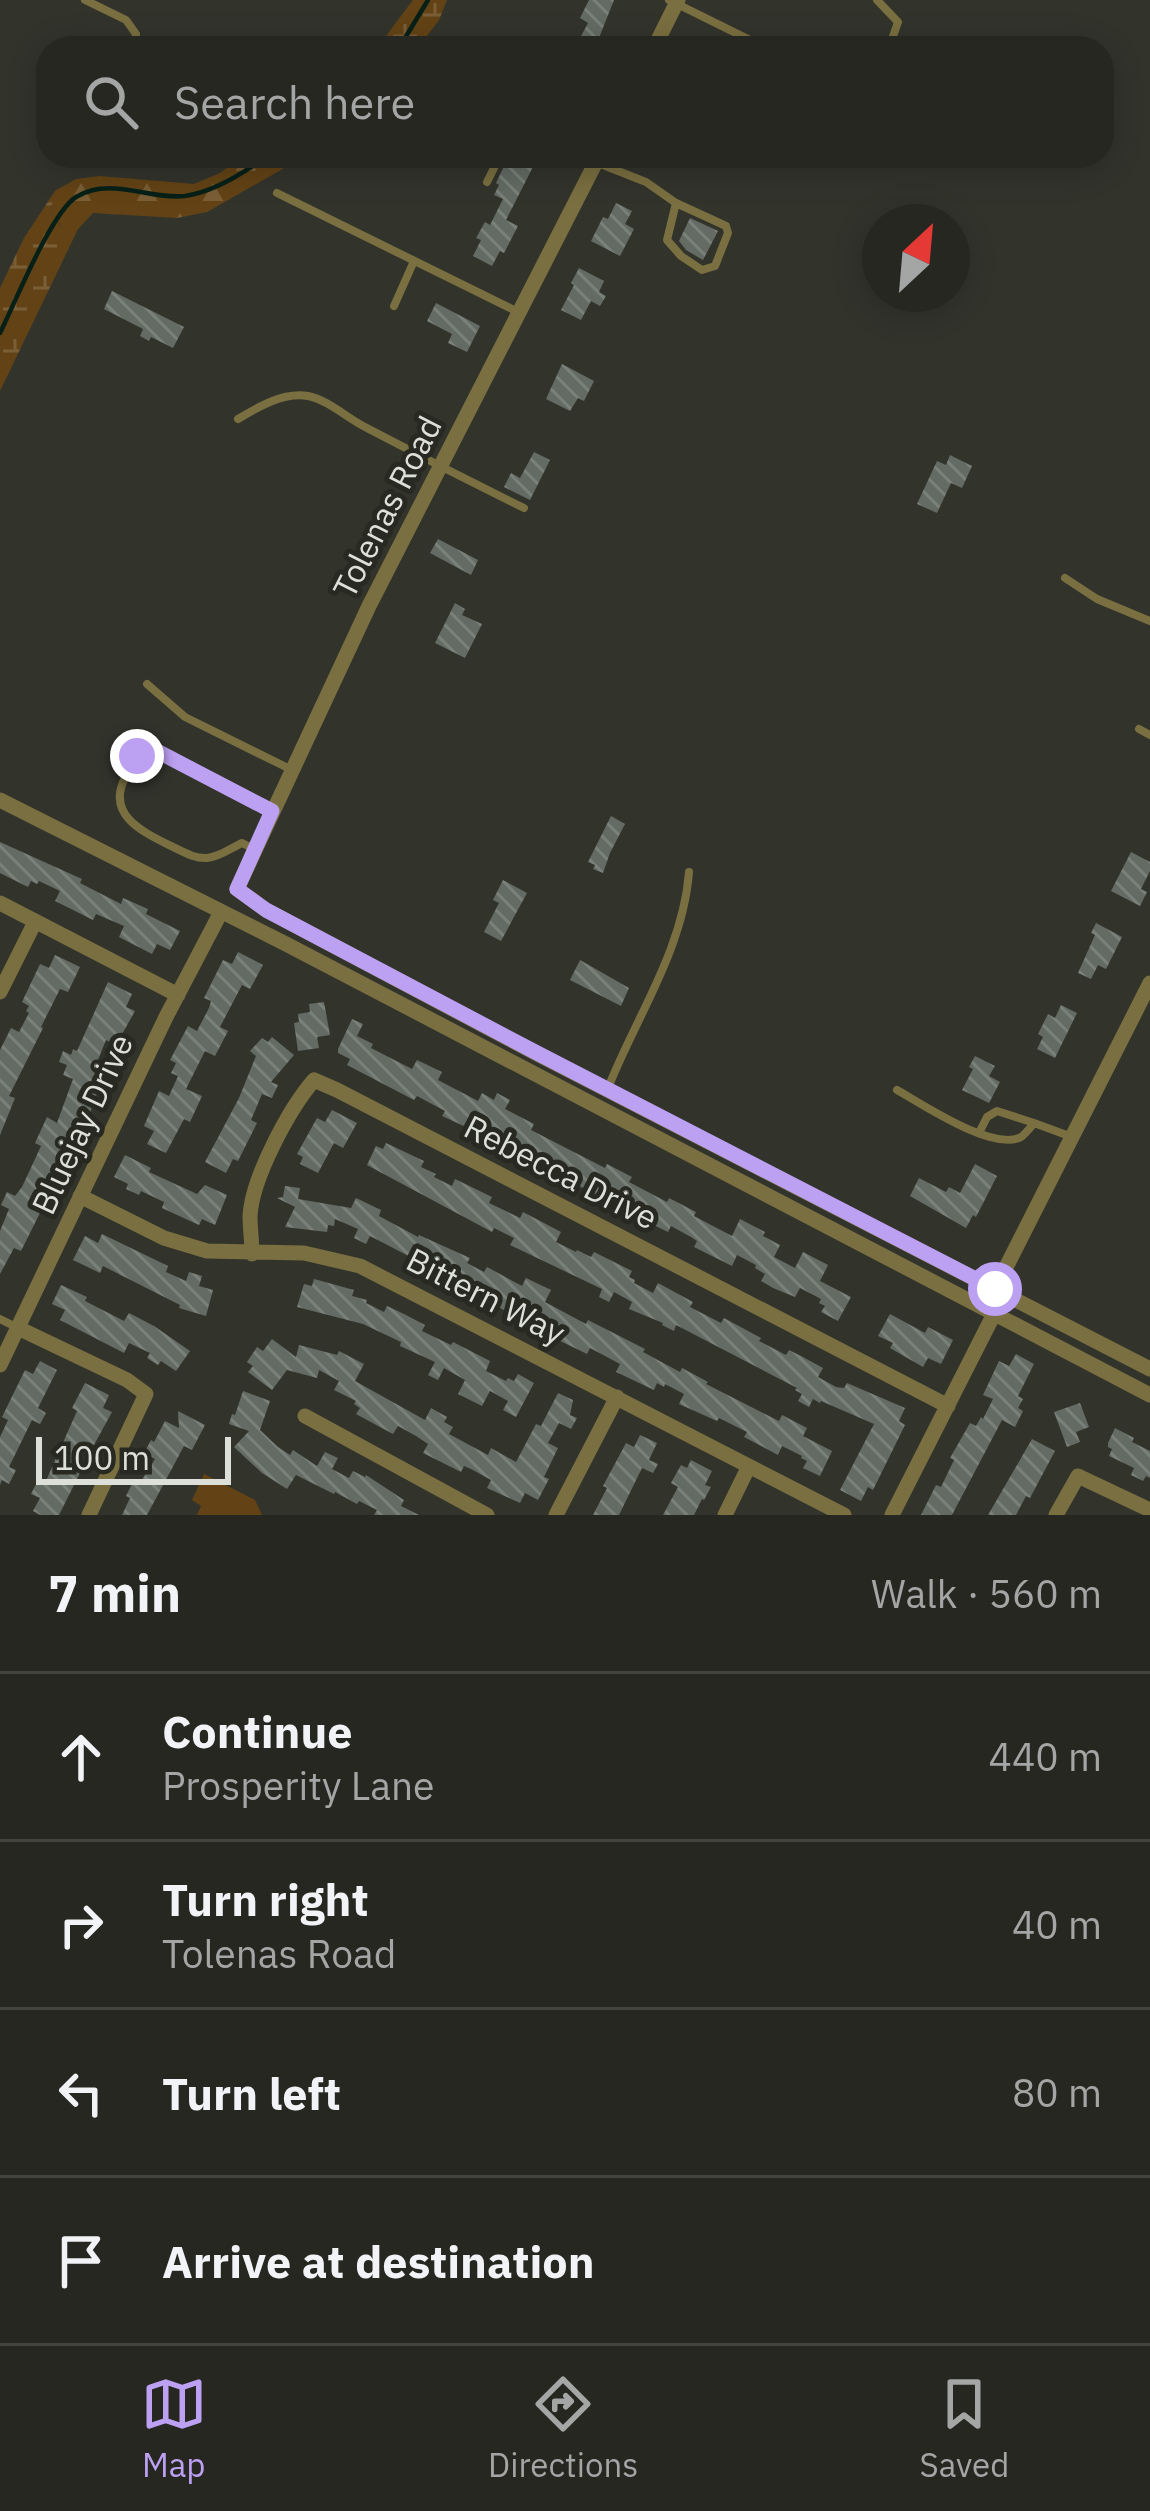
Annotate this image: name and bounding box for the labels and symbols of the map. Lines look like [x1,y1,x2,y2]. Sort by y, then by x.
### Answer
north arrow [862,204,970,312]
street label: Tolenas Road [322,409,451,605]
route end [110,729,164,783]
street label: Bluejay Drive [21,1027,142,1221]
street label: Rebecca Drive [457,1104,665,1239]
street label: Bittern Way [400,1237,573,1354]
route start [968,1262,1022,1316]
scale bar [36,1431,231,1484]

